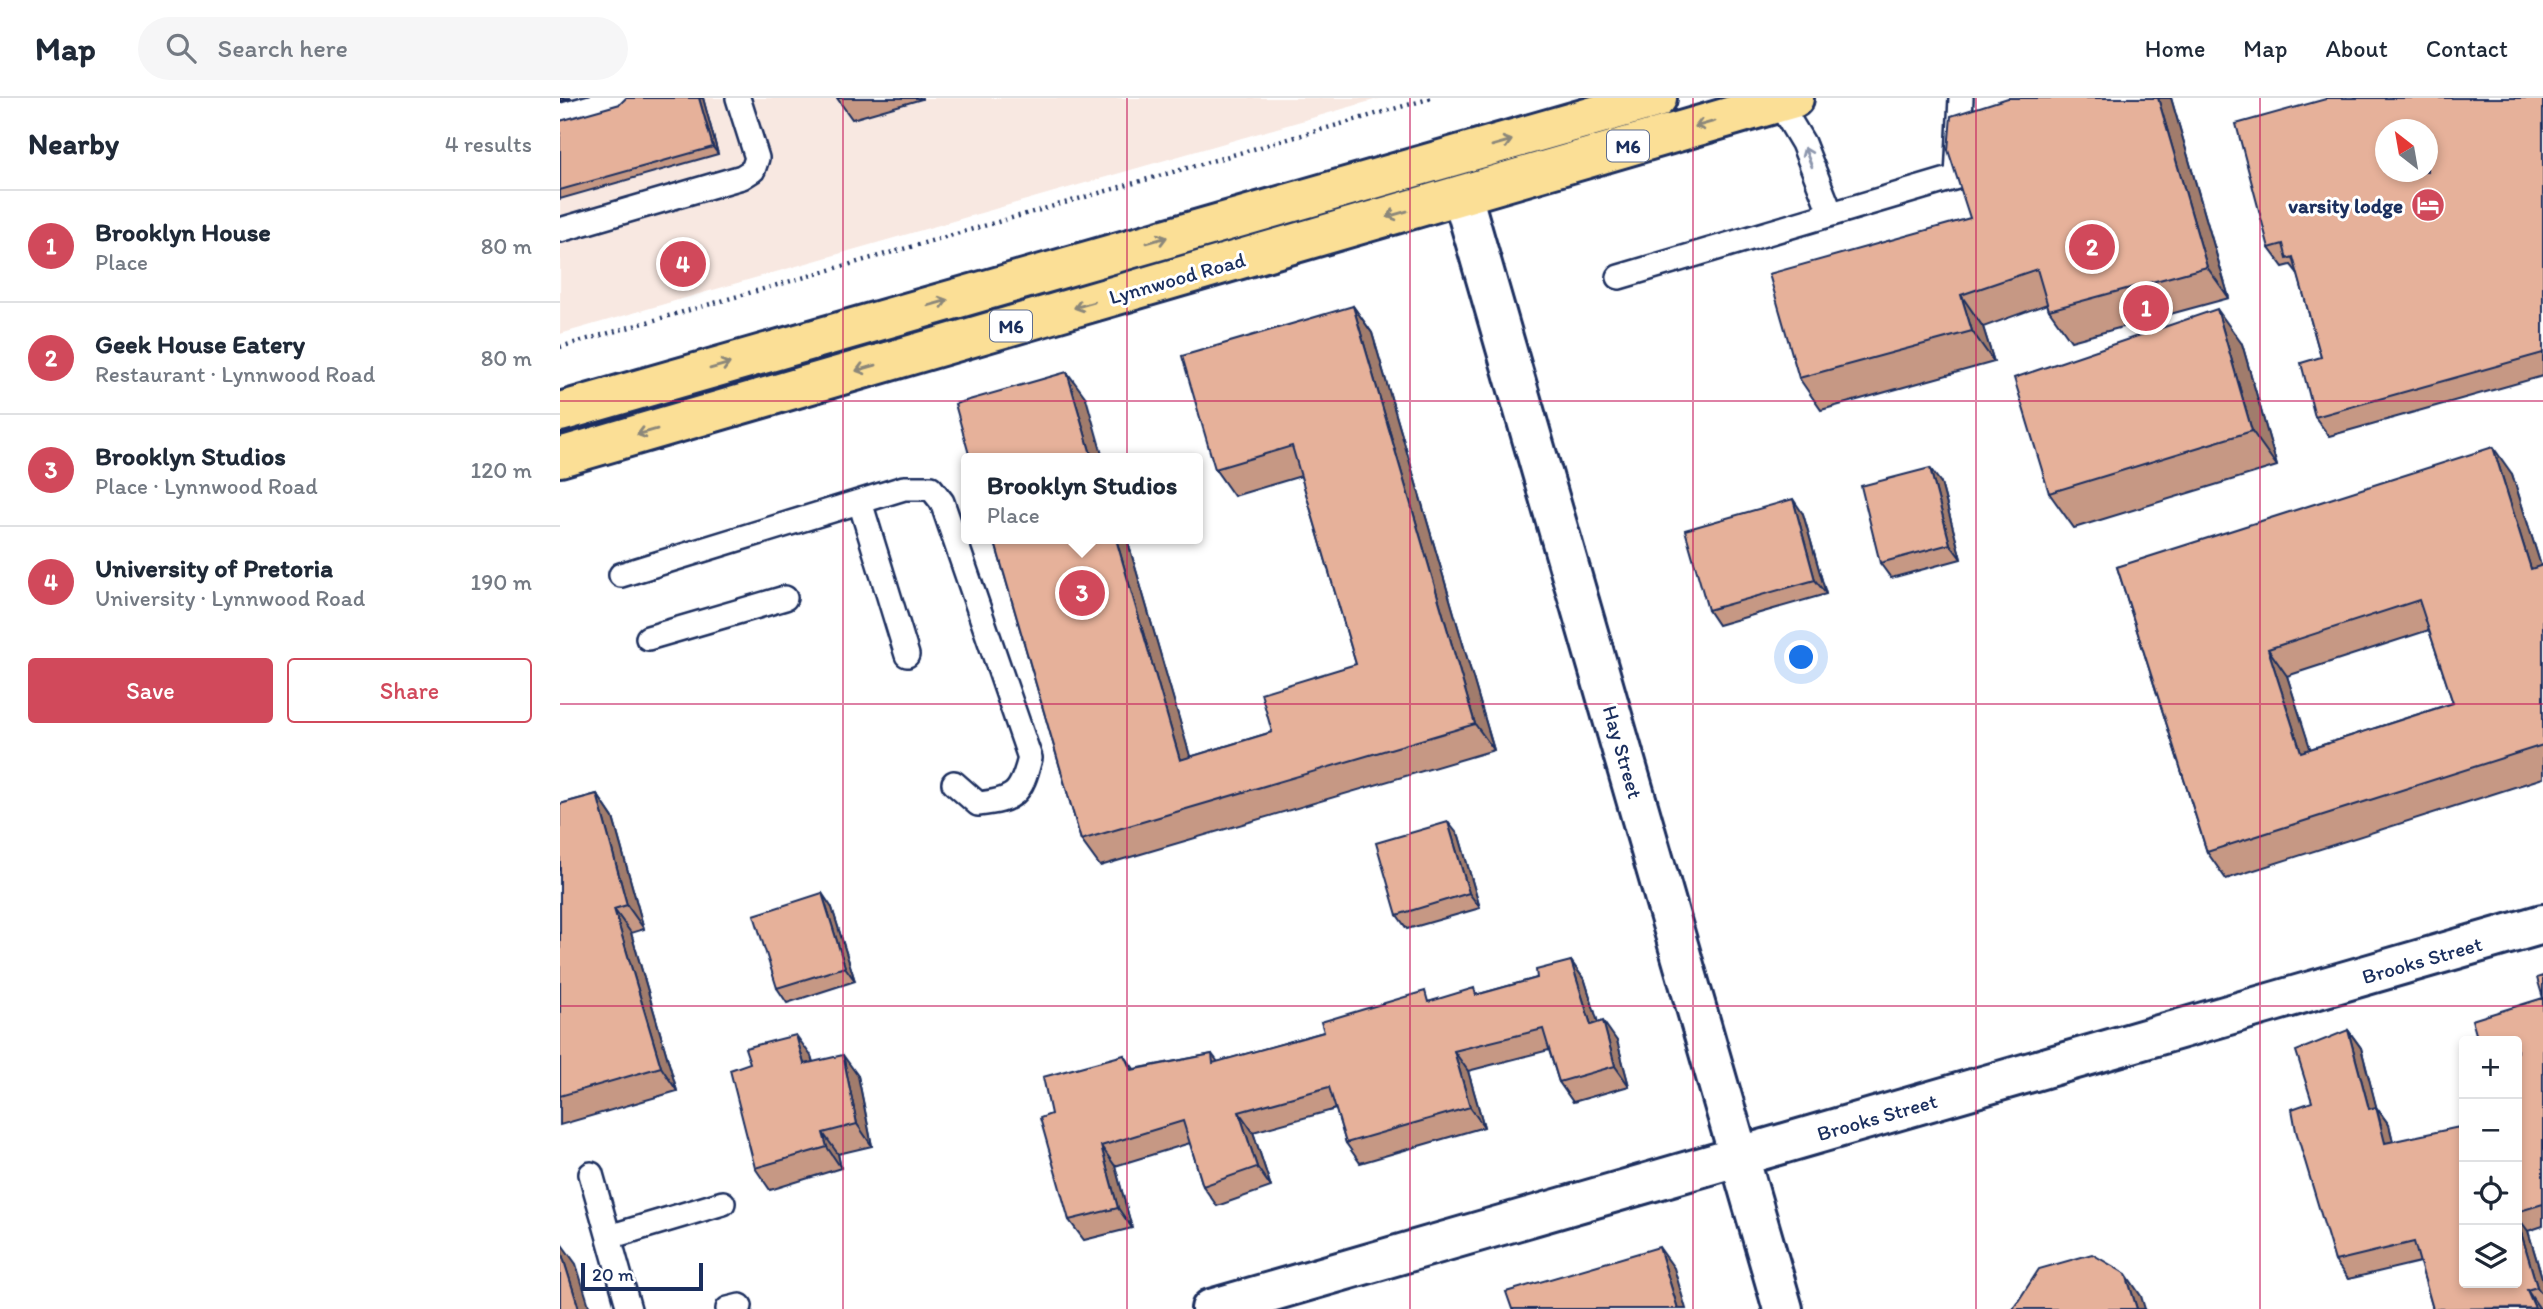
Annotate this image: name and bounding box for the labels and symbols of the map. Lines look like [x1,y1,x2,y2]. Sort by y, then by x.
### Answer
one-way arrow [1694,118,1717,131]
north arrow [2375,119,2438,182]
road number: M6 [1607,130,1649,162]
one-way arrow [1491,135,1513,148]
one-way arrow [1801,146,1814,168]
hotel icon: varsity lodge [2409,186,2447,224]
place label: varsity lodge [2288,193,2403,219]
one-way arrow [1386,208,1408,221]
pin: 2 [2069,221,2115,273]
one-way arrow [1146,233,1168,246]
pin: 4 [660,238,706,290]
street label: Lynnwood Road [1106,246,1249,309]
pin: 1 [2123,282,2169,334]
one-way arrow [927,295,949,308]
one-way arrow [1073,299,1095,312]
road number: M6 [990,310,1032,342]
one-way arrow [709,358,731,371]
one-way arrow [855,363,877,376]
one-way arrow [636,426,658,439]
pin: 3 [1059,567,1105,619]
your location [1784,640,1818,674]
street label: Hay Street [1598,702,1648,802]
street label: Brooks Street [2359,931,2485,989]
street label: Brooks Street [1814,1088,1940,1146]
scale bar [581,1260,704,1292]

